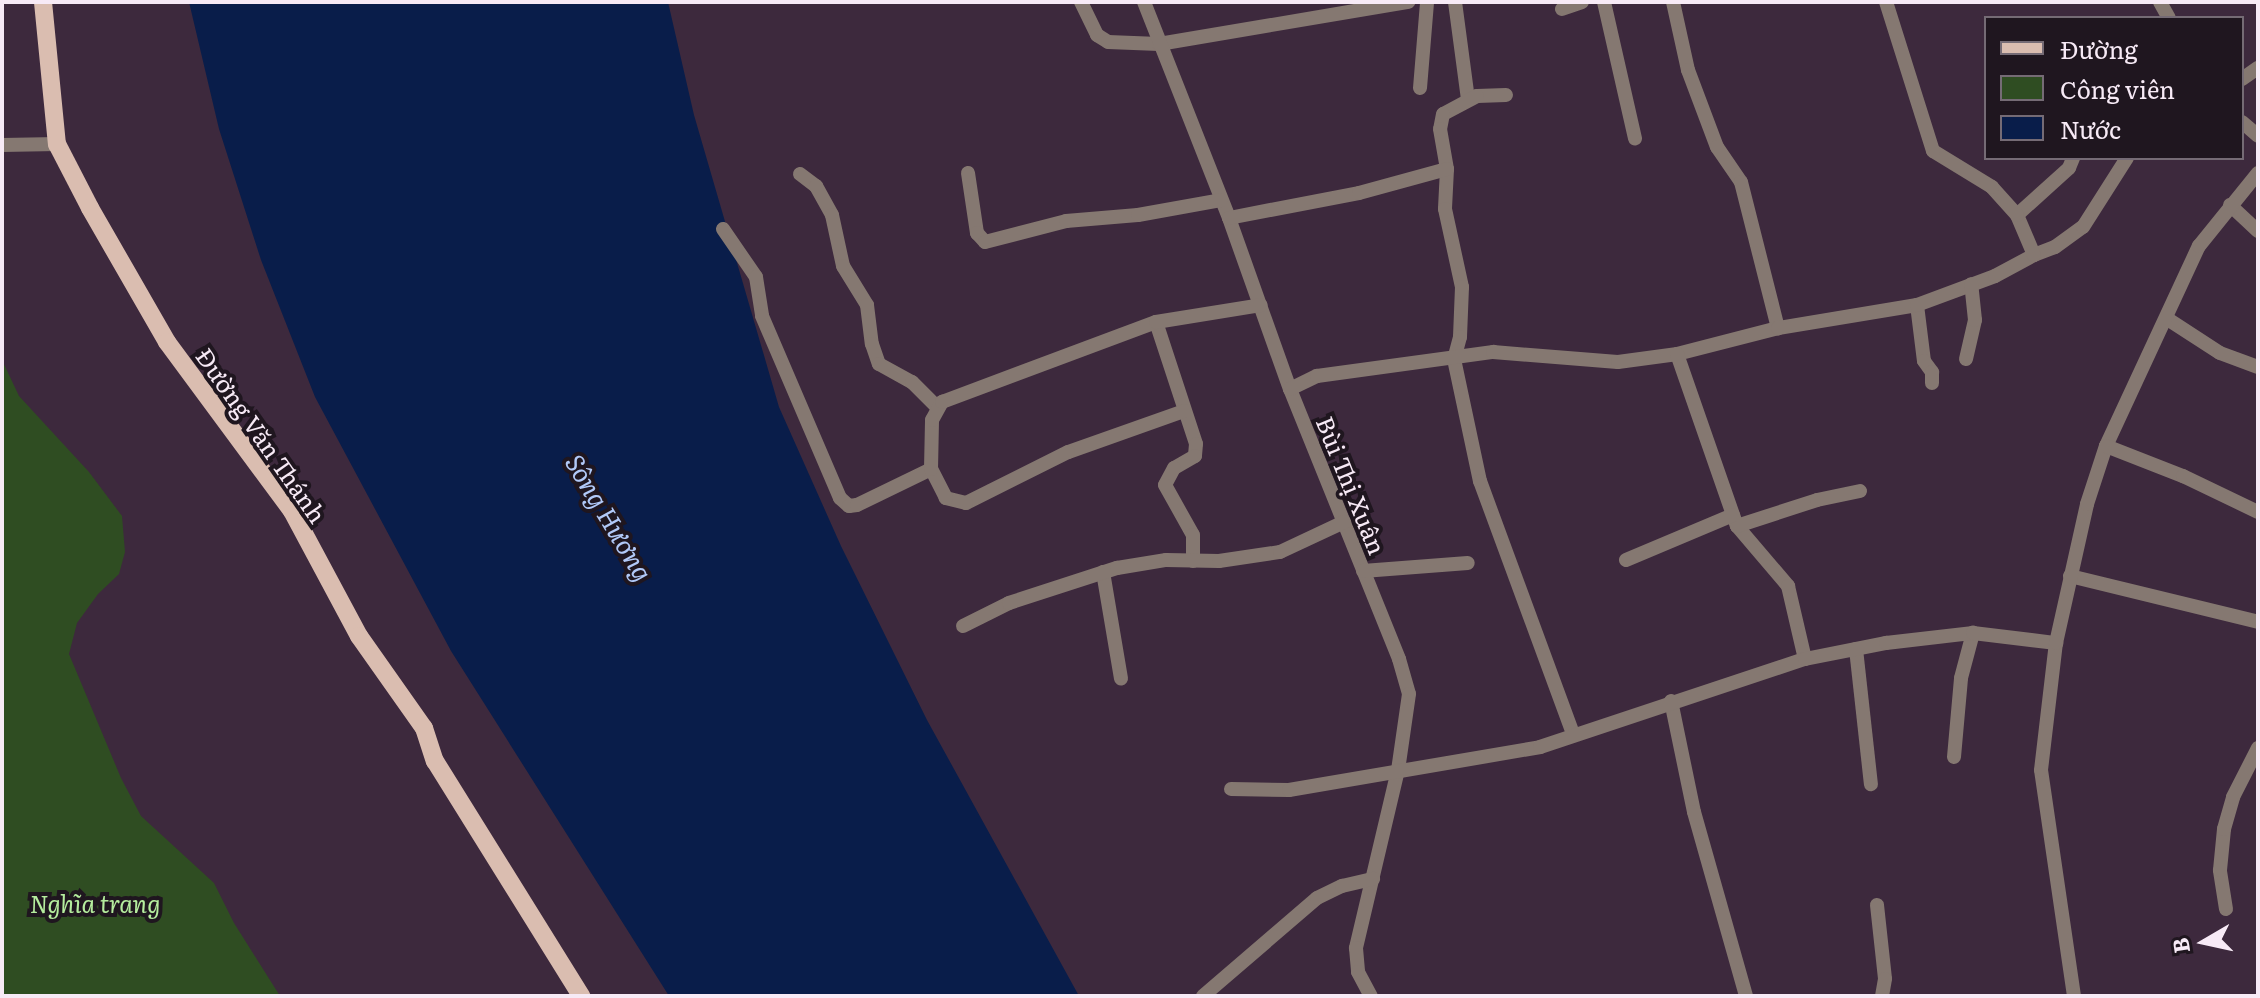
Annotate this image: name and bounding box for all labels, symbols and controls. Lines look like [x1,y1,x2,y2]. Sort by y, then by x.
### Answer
legend [1984,16,2244,160]
text: Đường [2060,31,2138,66]
text: Công viên [2060,71,2175,106]
text: Nước [2060,111,2121,146]
street label: Đường Văn Thánh [191,342,333,528]
street label: Bùi Thị Xuân [1311,412,1393,558]
water label: Sông Hương [560,448,660,586]
park label: Nghĩa trang [30,889,160,917]
north arrow [2164,902,2244,982]
text: B [2162,936,2197,956]

